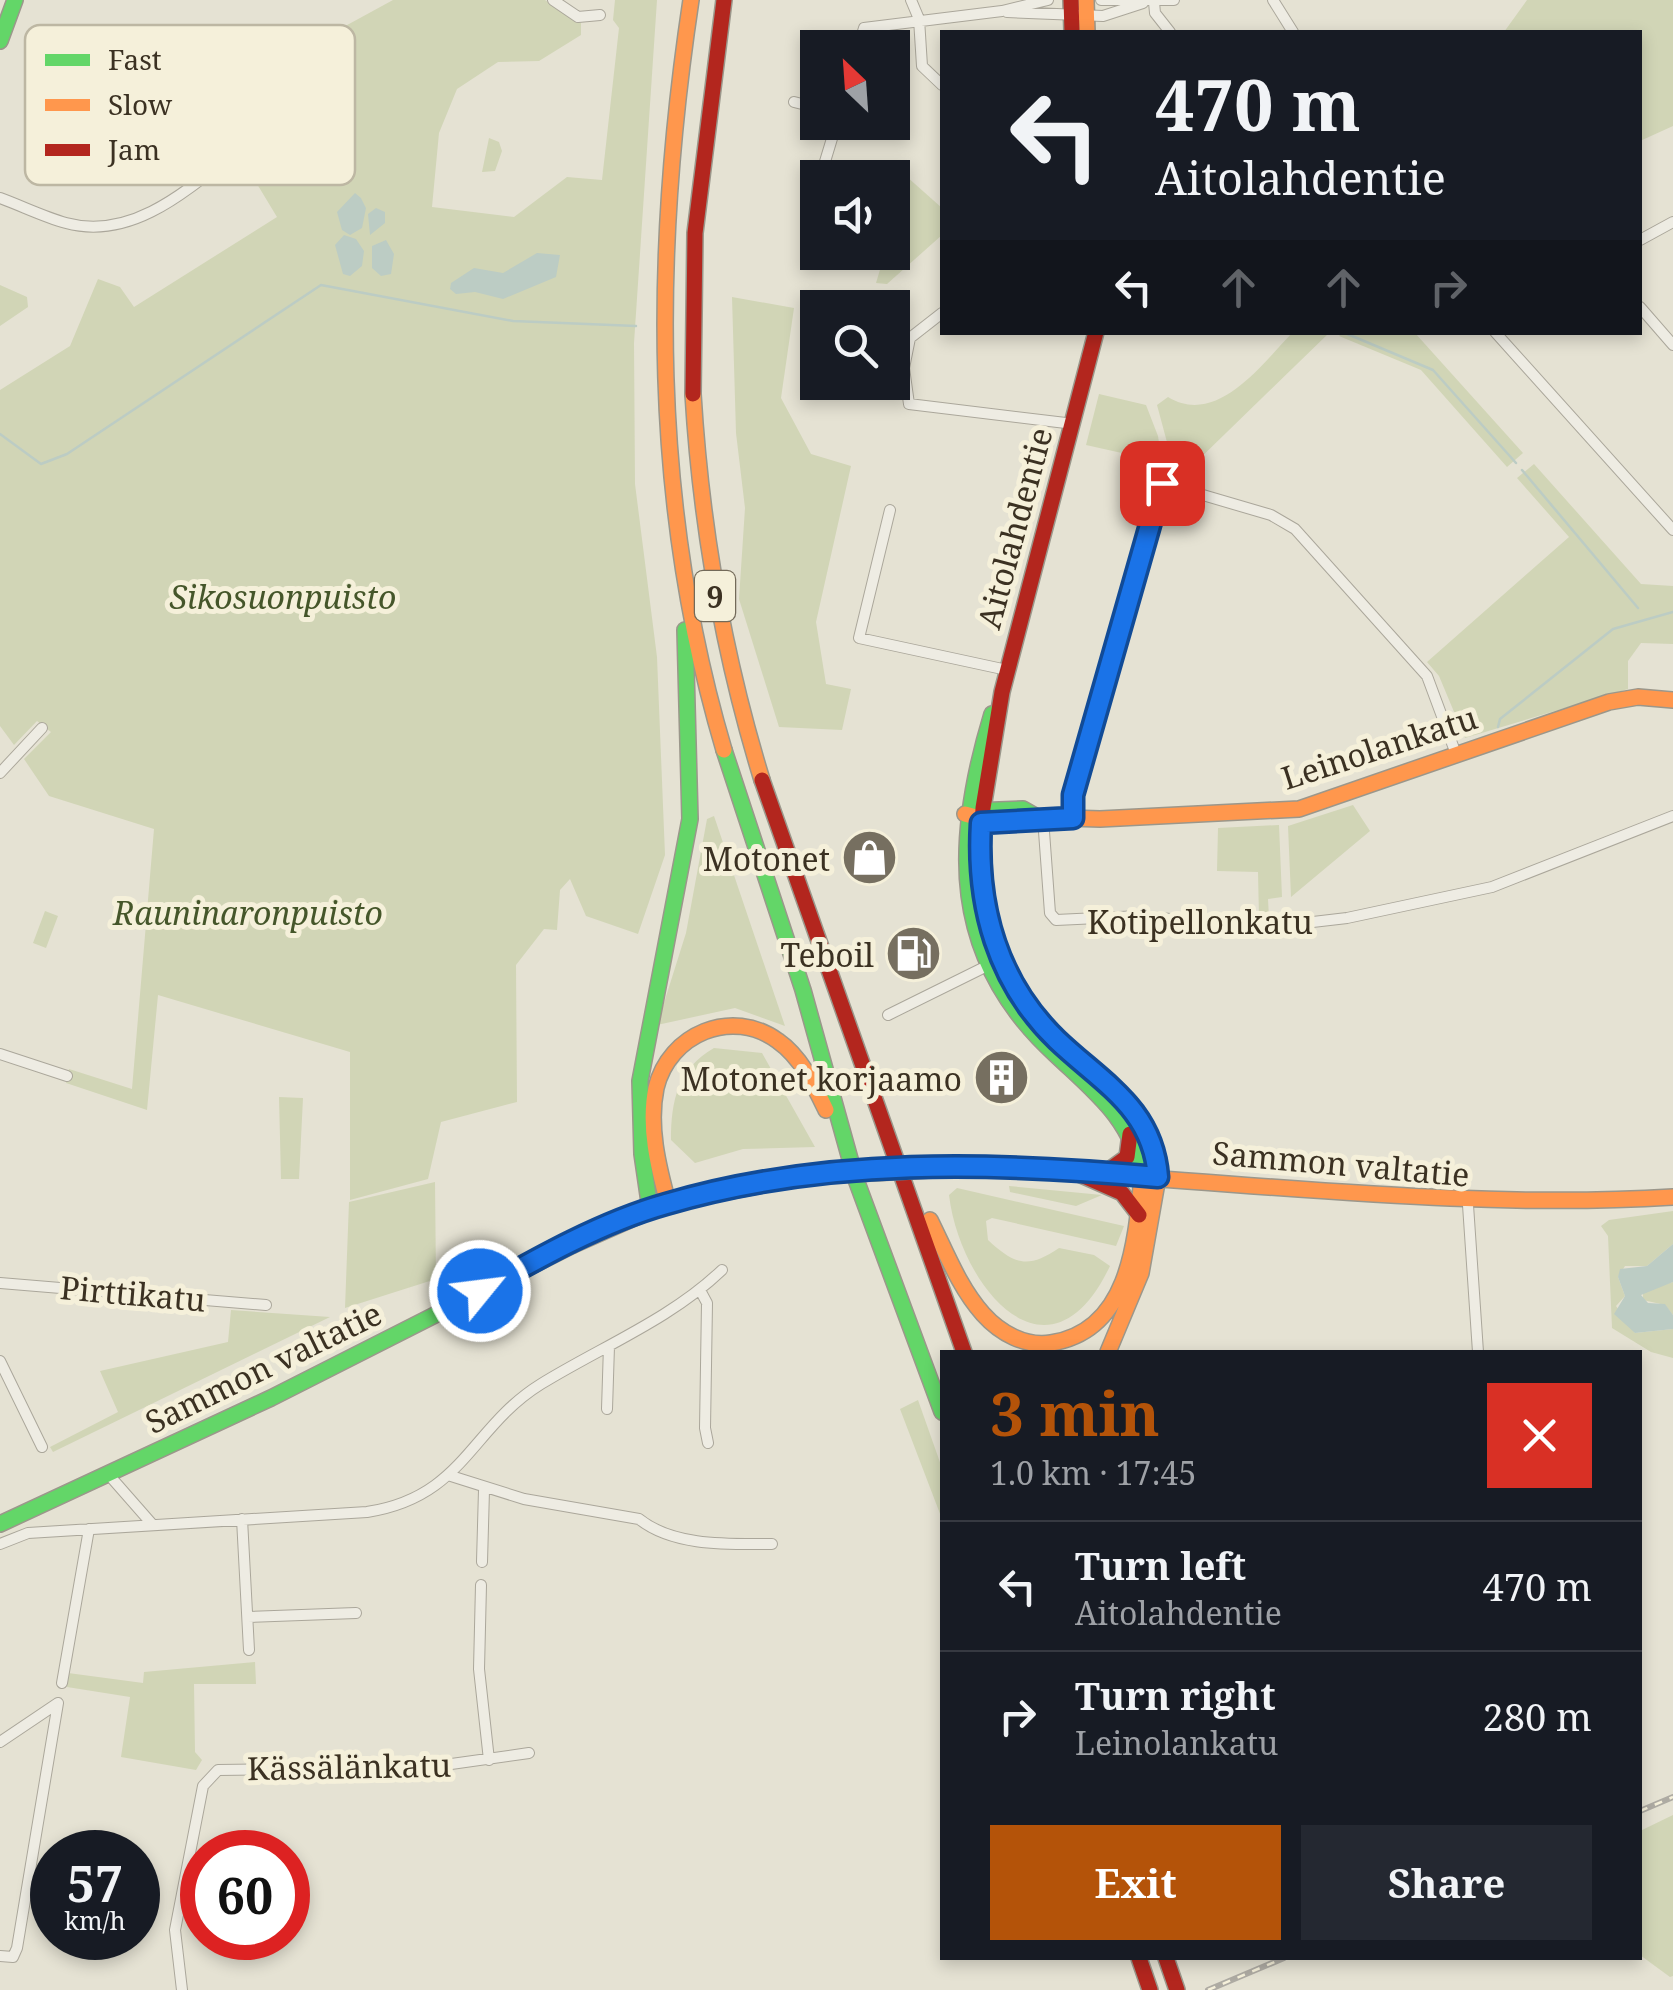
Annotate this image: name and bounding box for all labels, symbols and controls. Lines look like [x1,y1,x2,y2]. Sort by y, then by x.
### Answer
legend [25,25,355,185]
north arrow [800,30,910,140]
map controls [800,30,910,400]
text: Fast [108,40,162,78]
text: 470 m [1155,56,1361,152]
icon: left [990,70,1120,200]
text: Slow [108,85,173,123]
text: Jam [107,130,160,168]
text: Aitolahdentie [1155,147,1446,208]
button: sound [800,160,910,270]
icon: left [1106,260,1161,315]
icon: ahead [1211,260,1266,315]
icon: ahead [1316,260,1371,315]
icon: right [1421,260,1476,315]
button: search [800,290,910,400]
street label: Aitolahdentie [966,423,1062,633]
pin [1120,441,1205,526]
icon: arrive [1135,456,1190,511]
road number: 9 [695,571,735,621]
park label: Sikosuonpuisto [170,575,396,618]
street label: Leinolankatu [1276,695,1482,799]
shop icon: Motonet [839,828,899,888]
place label: Motonet [703,837,830,880]
park label: Rauninaronpuisto [112,891,383,934]
street label: Kotipellonkatu [1087,900,1313,943]
fuel station icon: Teboil [883,924,943,984]
place label: Teboil [781,933,874,976]
building icon: Motonet korjaamo [971,1048,1031,1108]
place label: Motonet korjaamo [680,1057,962,1100]
street label: Sammon valtatie [1211,1130,1471,1196]
position arrow [428,1239,532,1343]
street label: Pirttikatu [59,1265,207,1321]
street label: Sammon valtatie [138,1291,388,1443]
text: 3 min [990,1372,1160,1454]
button: close [1487,1383,1592,1488]
text: 1.0 km · 17:45 [990,1451,1196,1494]
text: Turn left [1075,1539,1246,1591]
icon: left [990,1559,1045,1614]
text: 470 m [1482,1560,1592,1612]
text: Aitolahdentie [1075,1591,1282,1634]
text: Turn right [1075,1669,1276,1721]
icon: right [990,1689,1045,1744]
text: 280 m [1482,1690,1592,1742]
text: Leinolankatu [1075,1721,1278,1764]
street label: Kässälänkatu [247,1743,451,1789]
button: Exit [990,1825,1281,1940]
button: Share [1301,1825,1592,1940]
speed limit sign: 60 [180,1830,310,1960]
text: 57 [67,1849,123,1917]
text: km/h [64,1903,126,1937]

